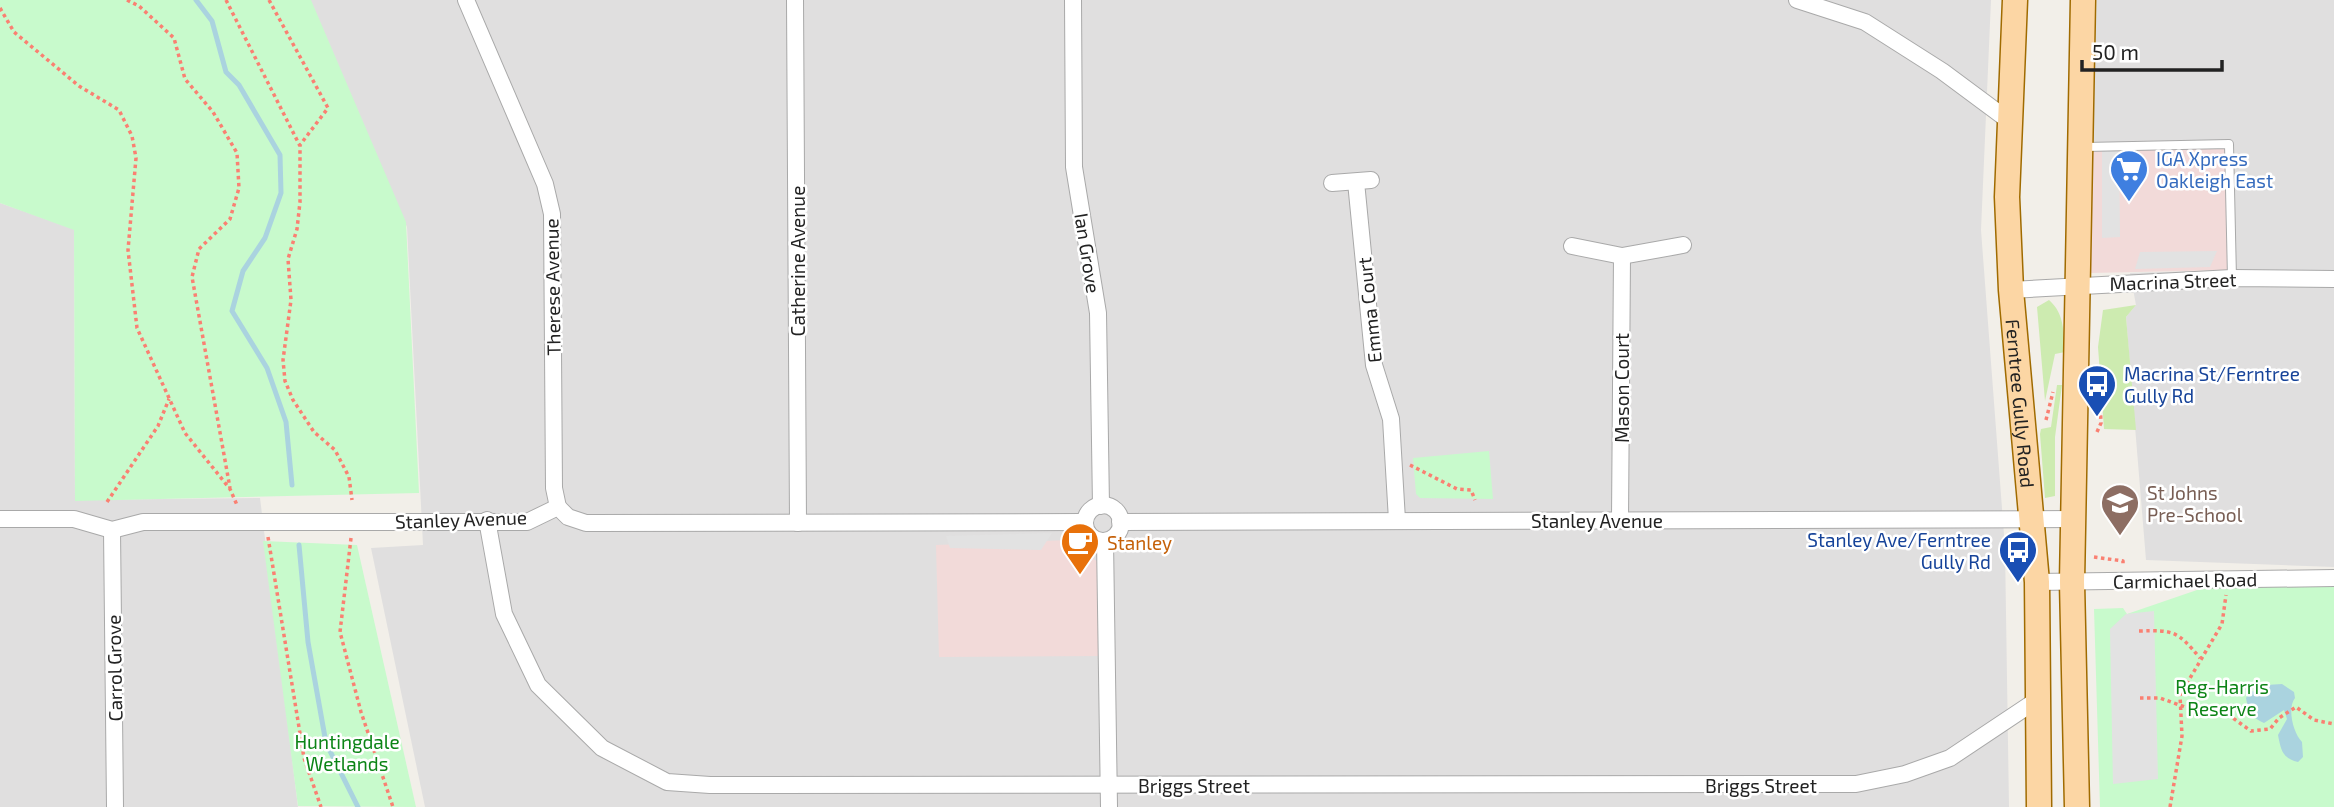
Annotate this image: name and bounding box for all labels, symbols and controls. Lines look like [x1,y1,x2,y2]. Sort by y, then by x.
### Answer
scale bar [2082,28,2222,72]
text: 50 m [2092,39,2139,64]
place label: IGA Xpress Oakleigh East [2156,147,2273,192]
supermarket icon: IGA Xpress Oakleigh East [2108,148,2150,203]
street label: Catherine Avenue [786,186,809,336]
street label: Ian Grove [1070,211,1106,295]
street label: Therese Avenue [539,218,565,356]
street label: Emma Court [1352,256,1386,364]
street label: Macrina Street [2109,267,2237,295]
street label: Ferntree Gully Road [2002,318,2040,489]
street label: Mason Court [1610,333,1633,443]
place label: Macrina St/Ferntree Gully Rd [2124,362,2300,407]
bus stop icon: Macrina St/Ferntree Gully Rd [2076,363,2118,418]
place label: St Johns Pre-School [2147,481,2243,526]
school or university icon: St Johns Pre-School [2099,482,2141,537]
street label: Stanley Avenue [395,505,527,533]
street label: Stanley Avenue [1531,509,1663,532]
cafe icon: Stanley [1059,521,1101,576]
place label: Stanley Ave/Ferntree Gully Rd [1807,528,1991,573]
bus stop icon: Stanley Ave/Ferntree Gully Rd [1997,529,2039,584]
place label: Stanley [1107,531,1172,554]
street label: Carmichael Road [2113,567,2257,593]
street label: Carrol Grove [102,615,126,721]
park label: Reg-Harris Reserve [2175,675,2269,720]
park label: Huntingdale Wetlands [294,730,400,775]
street label: Briggs Street [1138,774,1250,797]
street label: Briggs Street [1705,774,1817,797]

